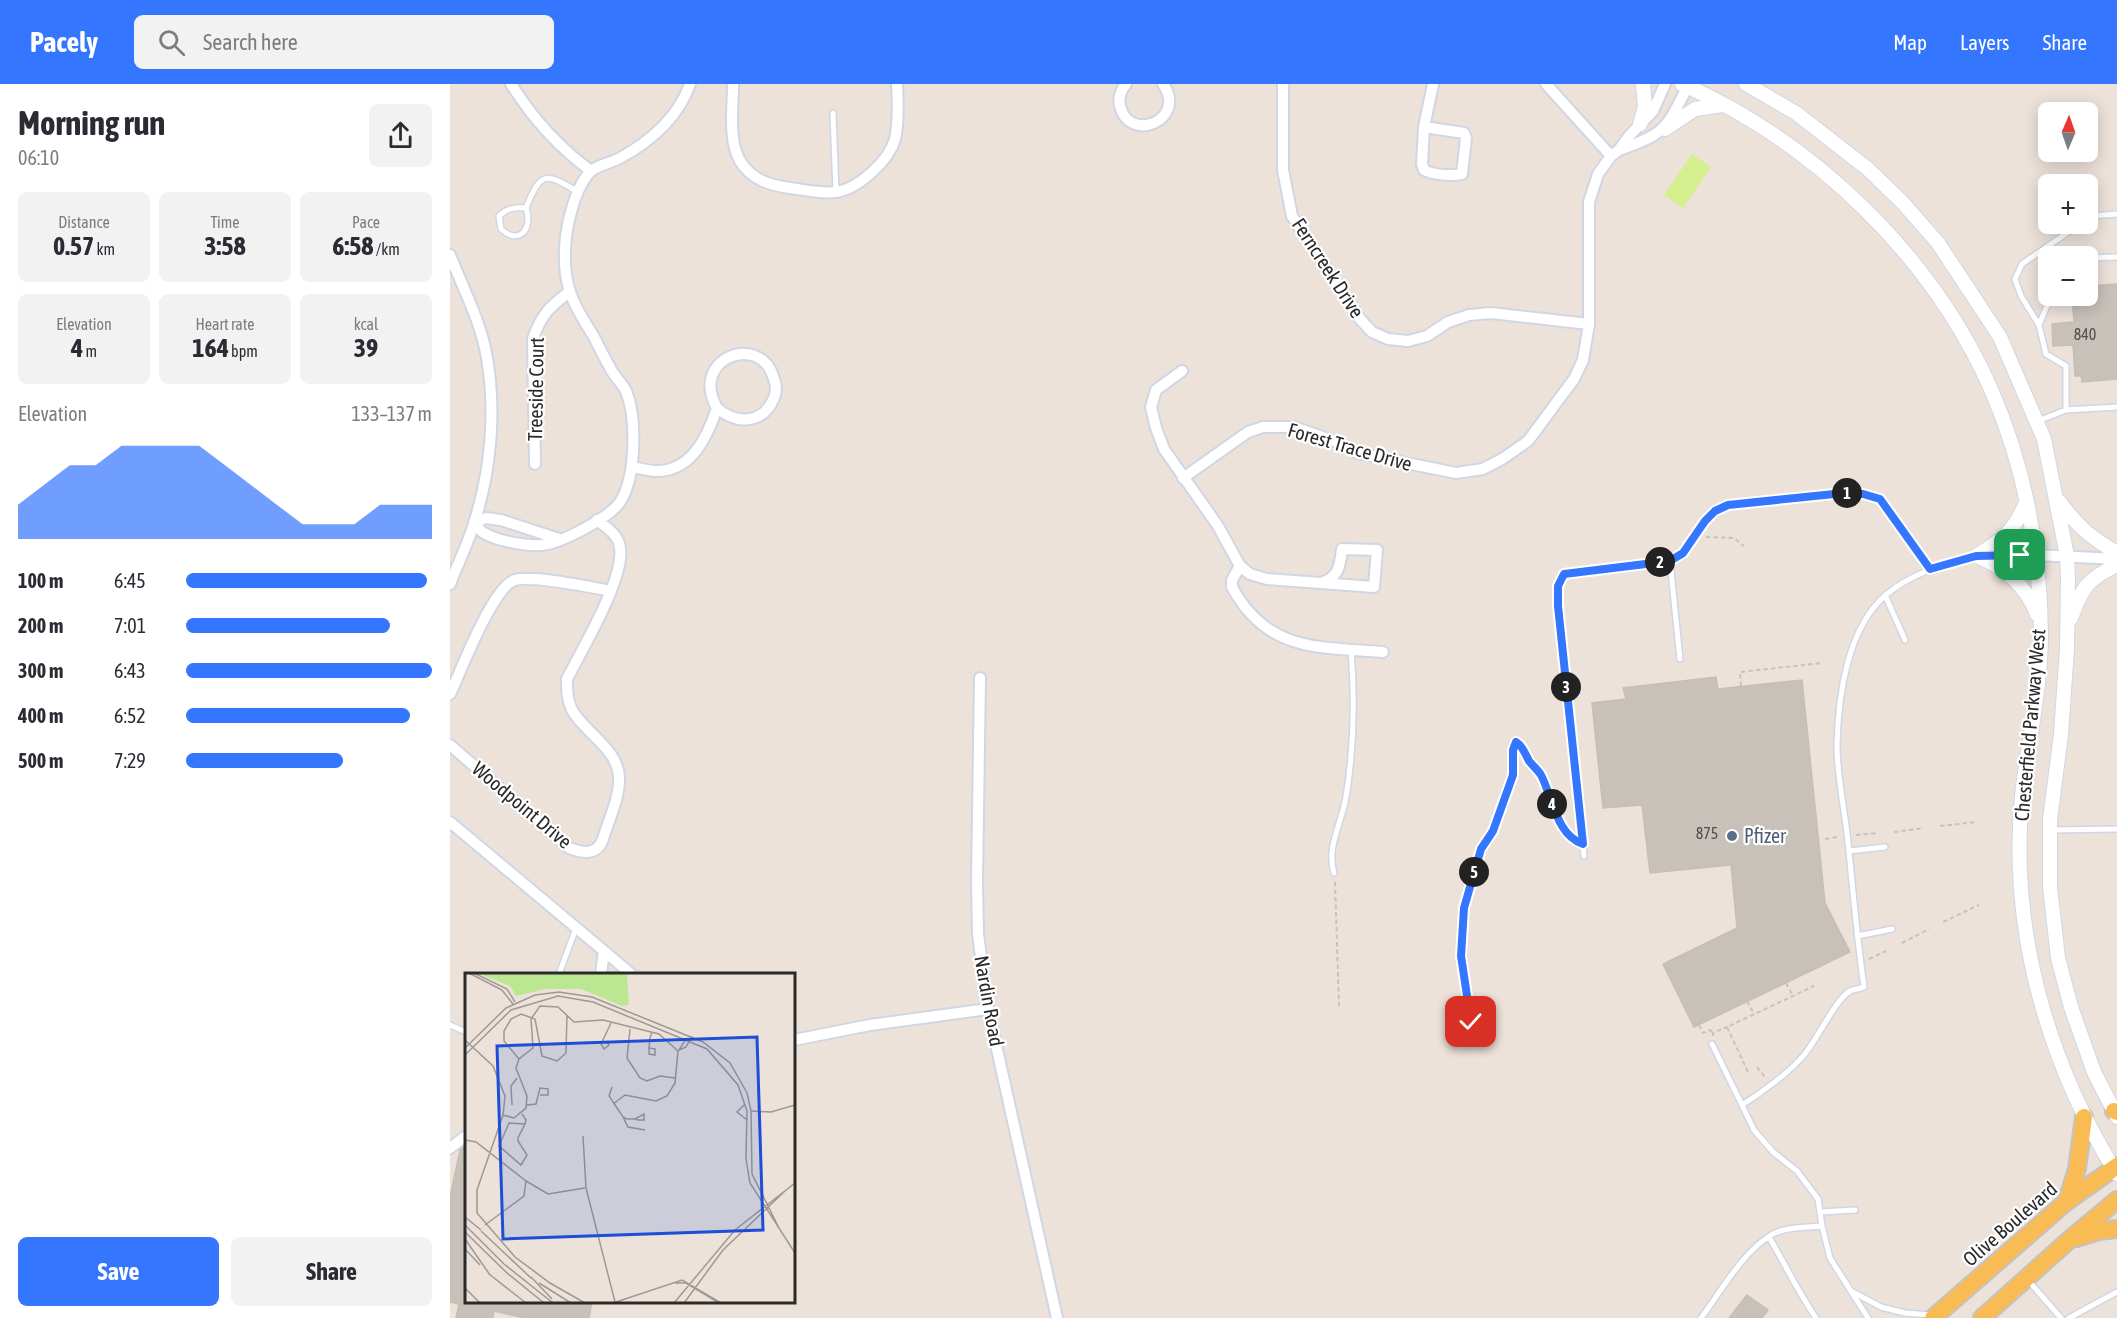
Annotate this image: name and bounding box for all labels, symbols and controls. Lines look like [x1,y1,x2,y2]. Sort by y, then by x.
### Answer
search box [134,15,554,69]
text: Pacely [30,26,98,58]
icon: search [155,26,188,59]
text: Search here [203,29,298,55]
text: Map [1893,30,1927,54]
text: Layers [1960,30,2010,54]
text: Share [2043,30,2087,54]
north arrow [2038,102,2098,162]
map controls [2038,102,2098,306]
text: Morning run [18,104,165,142]
button: share [369,104,432,167]
text: 06:10 [18,146,59,169]
button: + [2038,174,2098,234]
text: Distance [58,213,110,231]
text: Time [210,213,240,231]
text: Pace [352,213,380,231]
street label: Ferncreek Drive [1288,214,1369,322]
text: 0.57 [53,231,94,261]
text: 3:58 [204,231,246,261]
text: 6:58 [332,231,374,261]
text: km [94,240,115,258]
text: /km [374,240,400,258]
button: − [2038,246,2098,306]
text: Elevation [56,315,112,333]
text: Heart rate [196,315,254,333]
text: kcal [354,315,378,333]
house number: 840 [2074,325,2096,343]
text: 4 [71,333,83,363]
text: 164 [192,333,229,363]
text: 39 [354,333,378,363]
street label: Treeside Court [523,337,548,441]
text: m [83,342,97,360]
text: bpm [229,342,258,360]
text: Elevation [18,402,87,425]
text: 133–137 m [351,402,432,425]
street label: Forest Trace Drive [1285,418,1415,475]
pin: 1 [1832,478,1862,508]
text: 1 [1843,484,1851,502]
pin [1994,529,2045,580]
icon: arrive [2003,538,2036,571]
pin: 2 [1645,547,1675,577]
text: 2 [1656,553,1664,571]
text: 100 m [18,569,63,592]
text: 6:45 [114,569,146,592]
text: 200 m [18,614,63,637]
text: 7:01 [114,614,146,637]
street label: Chesterfield Parkway West [2010,628,2049,822]
text: 300 m [18,659,63,682]
text: 6:43 [114,659,146,682]
pin: 3 [1551,672,1581,702]
text: 3 [1562,678,1570,696]
text: 400 m [18,704,63,727]
text: 6:52 [114,704,146,727]
text: 500 m [18,749,63,772]
text: 7:29 [114,749,146,772]
street label: Woodpoint Drive [468,756,577,853]
pin: 4 [1537,789,1567,819]
text: 4 [1548,795,1556,813]
house number: 875 [1696,824,1718,842]
place label: Pfizer [1744,824,1787,847]
marker: Pfizer [1725,829,1739,843]
pin: 5 [1459,857,1489,887]
text: 5 [1470,863,1478,881]
street label: Nardin Road [970,954,1009,1048]
inset map [465,973,795,1303]
pin [1445,996,1496,1047]
icon: check [1454,1005,1487,1038]
street label: Olive Boulevard [1958,1177,2061,1271]
button: Save [18,1237,219,1306]
button: Share [231,1237,432,1306]

